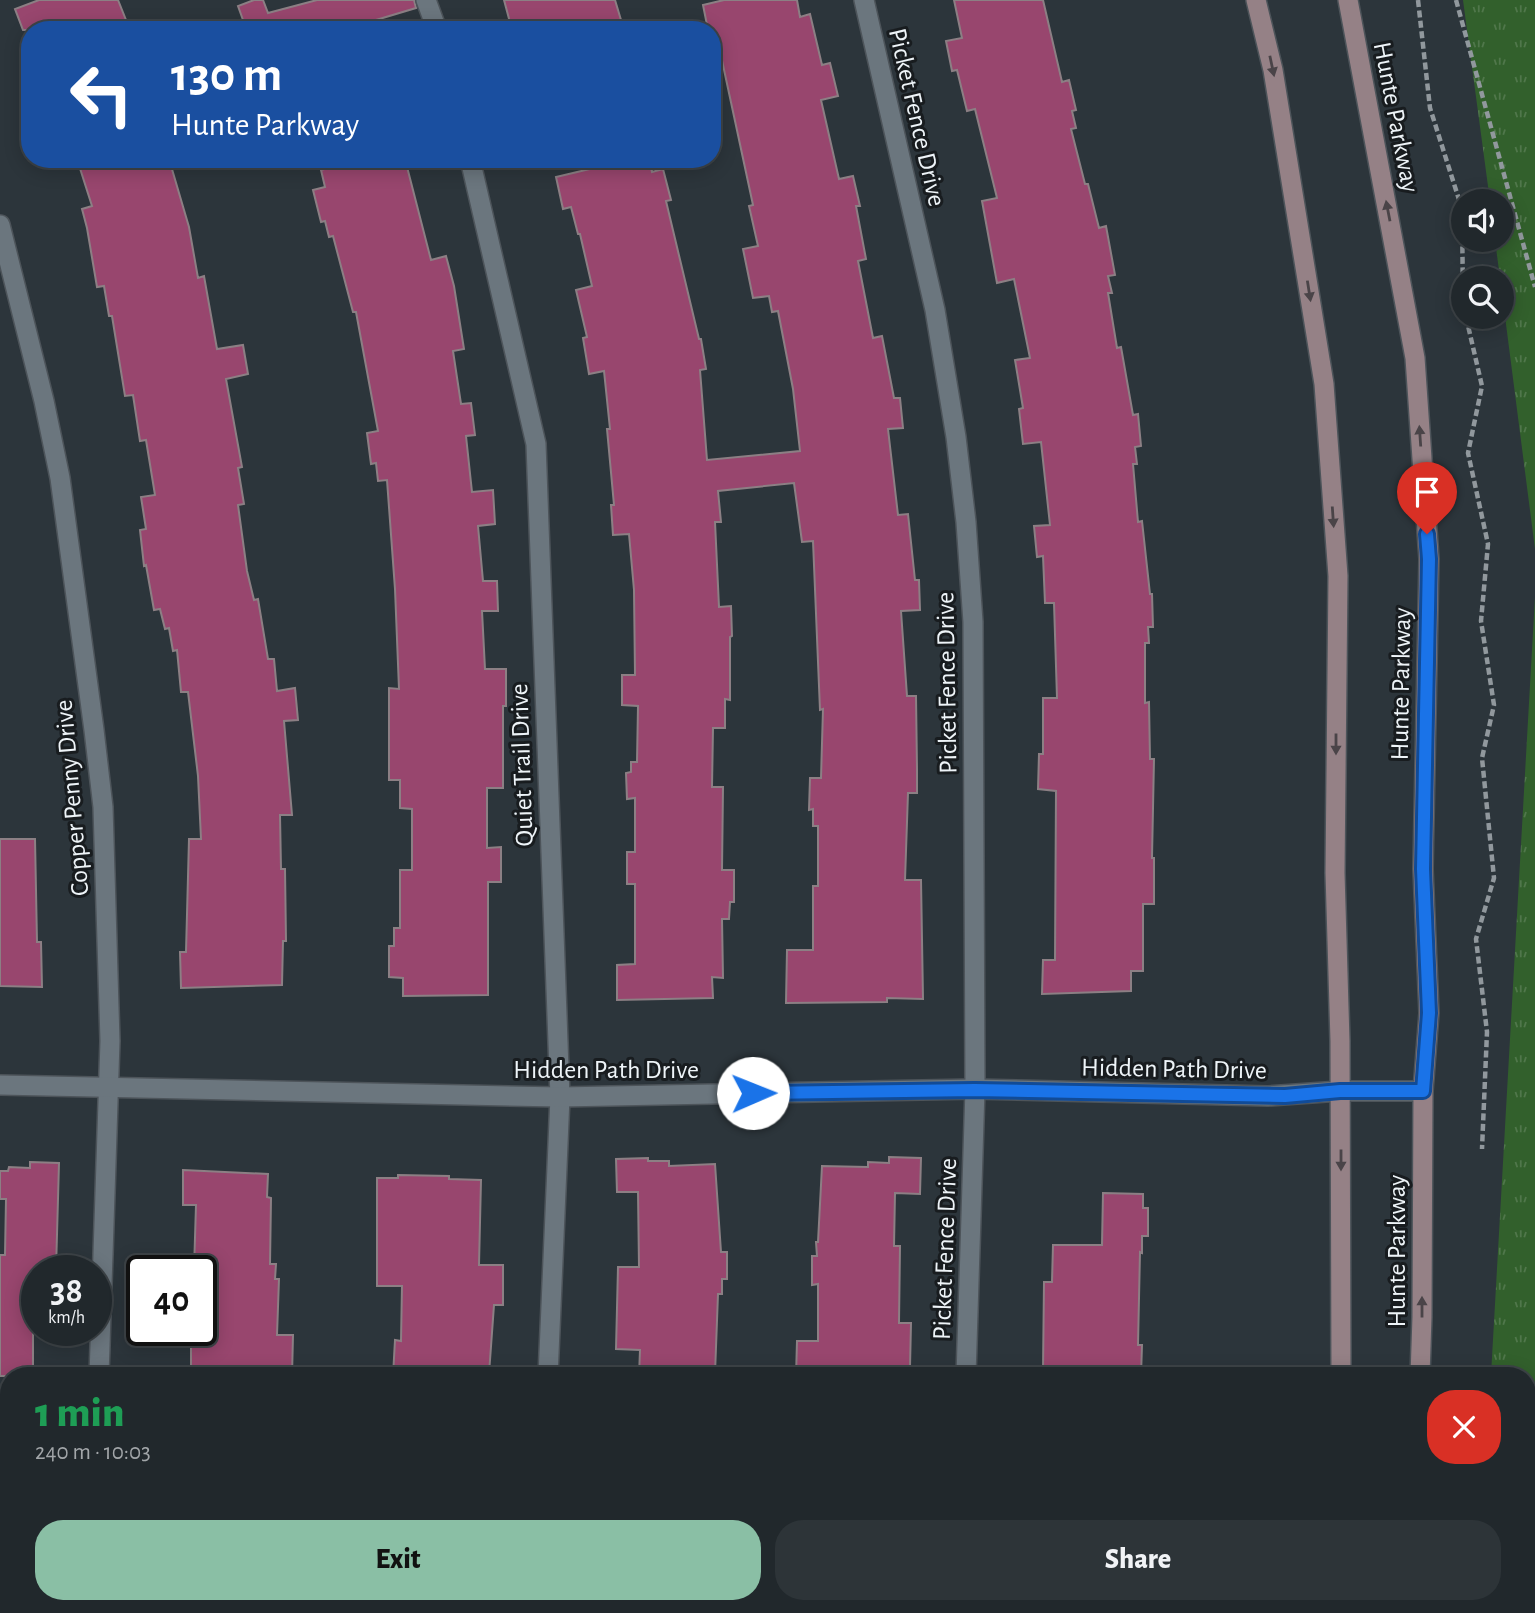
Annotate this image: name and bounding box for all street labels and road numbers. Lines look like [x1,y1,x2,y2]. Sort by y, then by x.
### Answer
street label: Picket Fence Drive [884,26,950,209]
street label: Hunte Parkway [1369,40,1423,195]
street label: Picket Fence Drive [932,592,962,774]
street label: Hunte Parkway [1387,607,1415,761]
street label: Quiet Trail Drive [506,683,538,847]
street label: Copper Penny Drive [50,699,94,897]
street label: Hidden Path Drive [1081,1054,1267,1084]
street label: Hidden Path Drive [513,1057,699,1083]
street label: Picket Fence Drive [929,1158,961,1340]
street label: Hunte Parkway [1384,1175,1410,1327]

